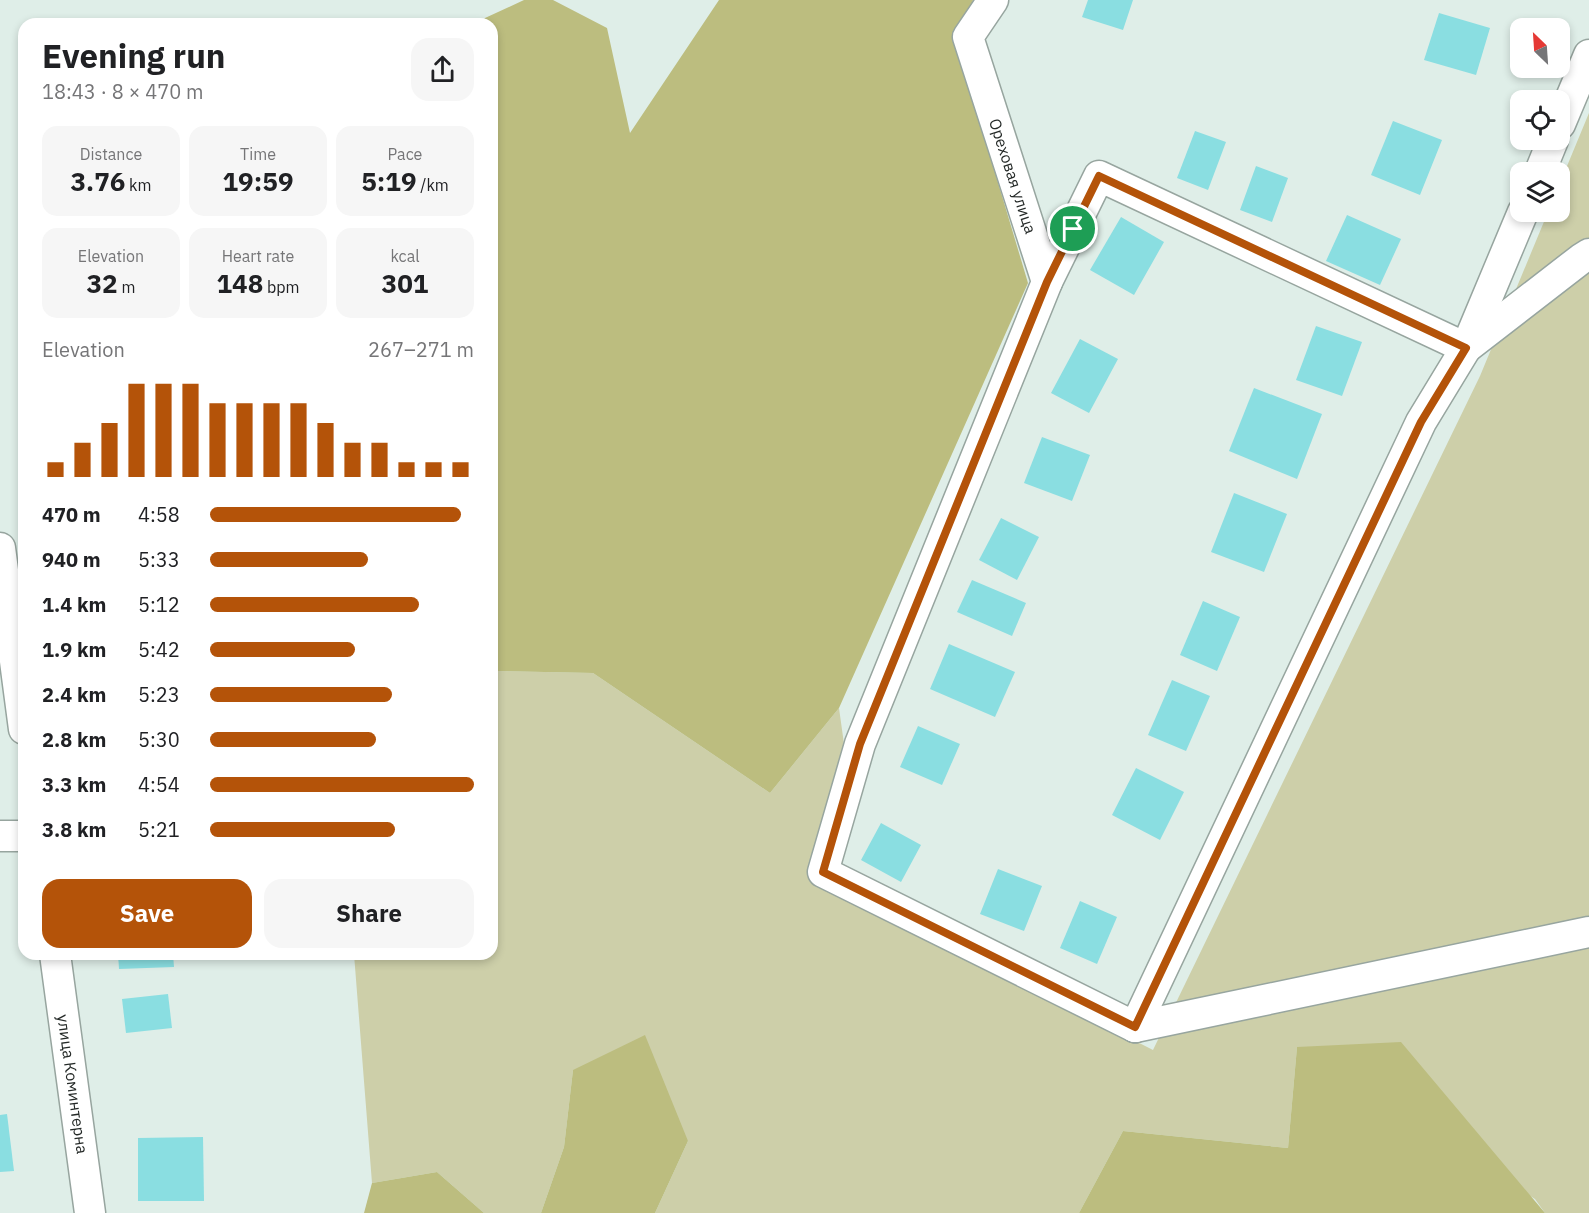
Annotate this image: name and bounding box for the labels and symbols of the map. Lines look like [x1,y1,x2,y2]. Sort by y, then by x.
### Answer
north arrow [1510,18,1570,78]
street label: Ореховая улица [985,116,1041,237]
pin [1047,203,1098,254]
street label: улица Коминтерна [53,1013,93,1155]

